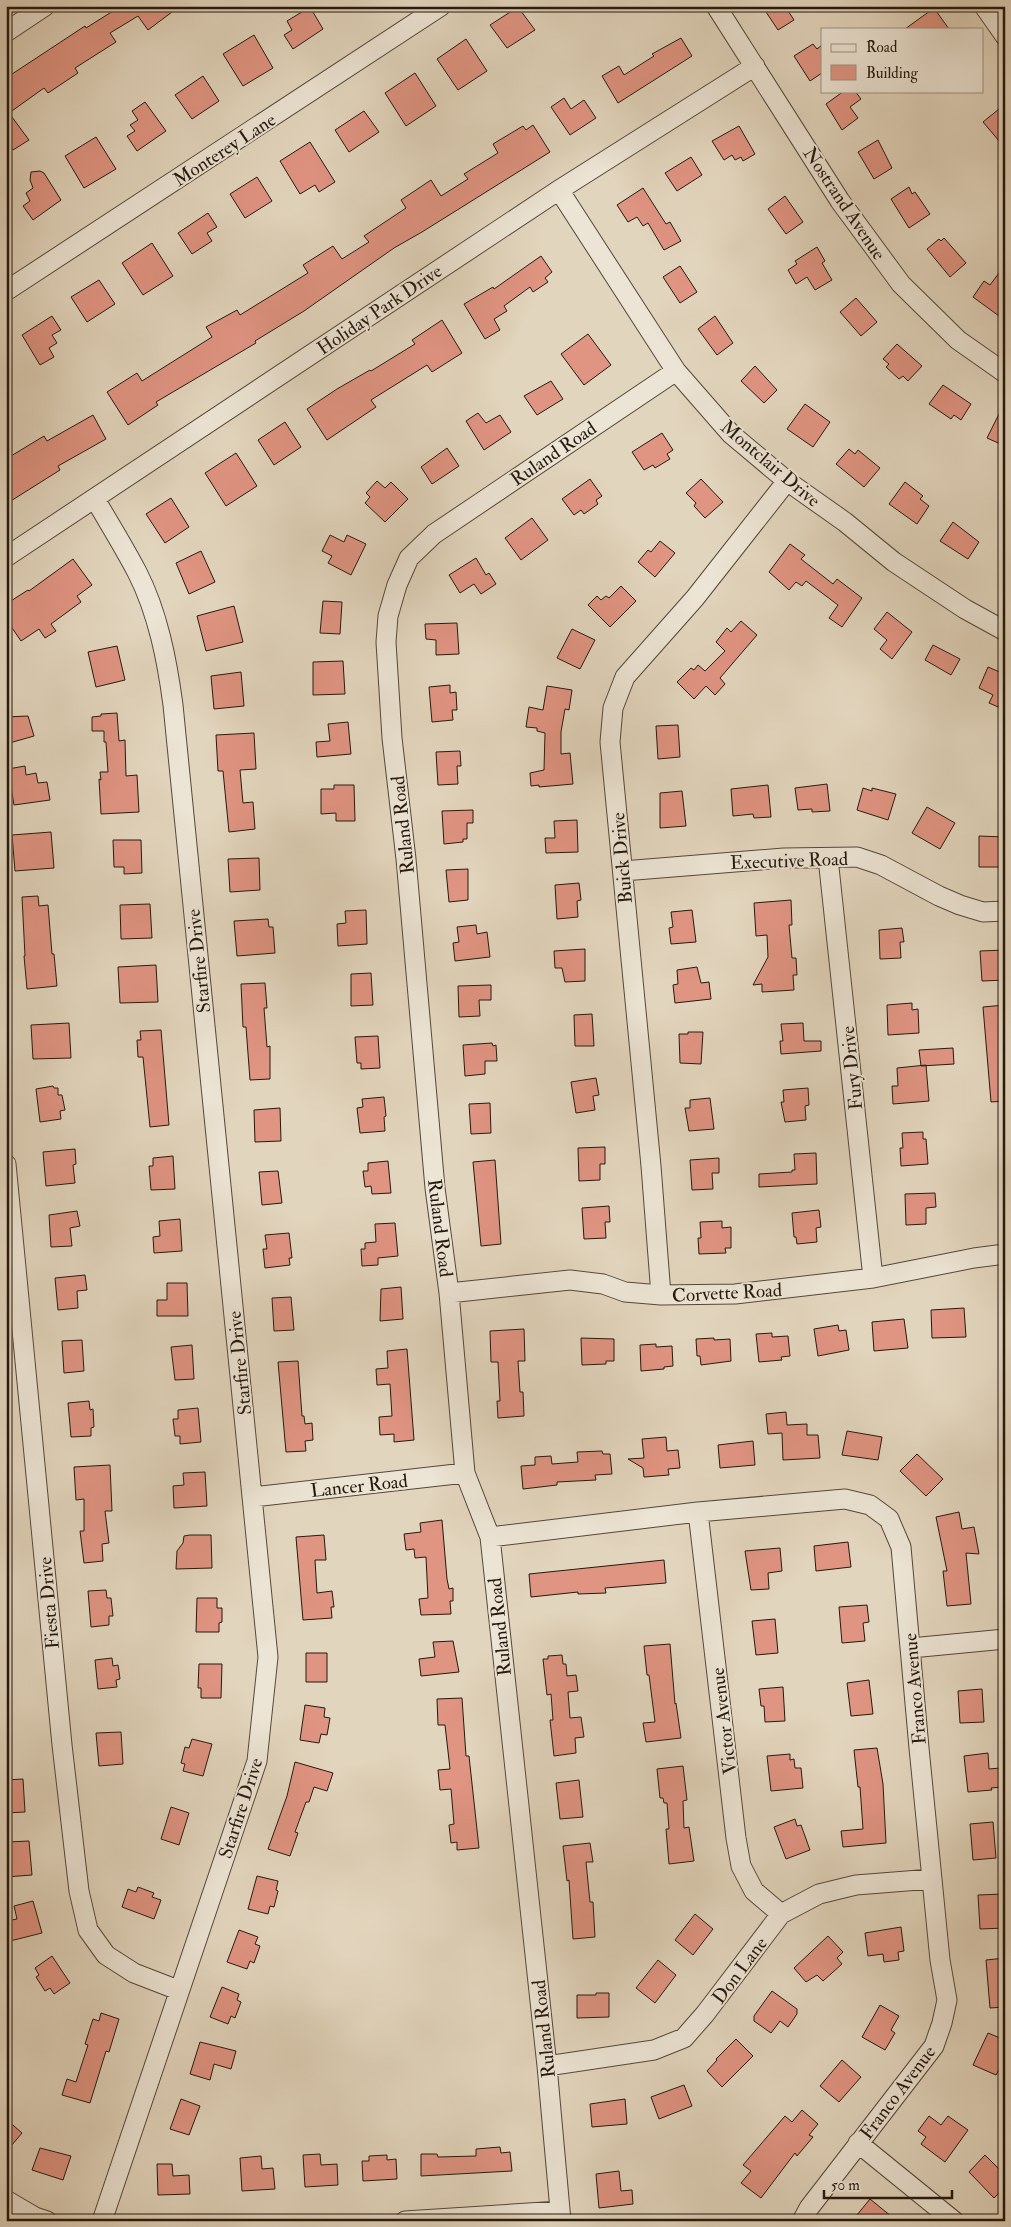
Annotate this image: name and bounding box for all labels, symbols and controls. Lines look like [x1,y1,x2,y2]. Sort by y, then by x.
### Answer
legend [821,28,984,92]
text: Road [866,38,898,57]
text: Building [866,64,918,83]
street label: Monterey Lane [169,108,280,192]
street label: Nostrand Avenue [797,142,891,265]
street label: Holiday Park Drive [312,259,447,360]
street label: Montclair Drive [716,415,825,513]
street label: Ruland Road [506,416,602,491]
street label: Ruland Road [386,774,420,875]
street label: Buick Drive [606,811,638,905]
street label: Executive Road [730,847,849,875]
street label: Starfire Drive [182,908,216,1014]
street label: Fury Drive [836,1025,868,1111]
street label: Ruland Road [422,1178,458,1279]
street label: Corvette Road [671,1278,783,1308]
street label: Starfire Drive [223,1310,257,1416]
street label: Lancer Road [309,1469,410,1503]
street label: Fiesta Drive [33,1556,65,1650]
street label: Ruland Road [483,1576,517,1677]
street label: Franco Avenue [898,1632,932,1746]
street label: Victor Avenue [706,1666,742,1776]
street label: Starfire Drive [213,1755,269,1862]
street label: Don Lane [707,1932,773,2009]
street label: Ruland Road [527,1978,561,2079]
street label: Franco Avenue [855,2041,941,2144]
scale bar [824,2167,951,2199]
text: 50 m [831,2176,860,2195]

